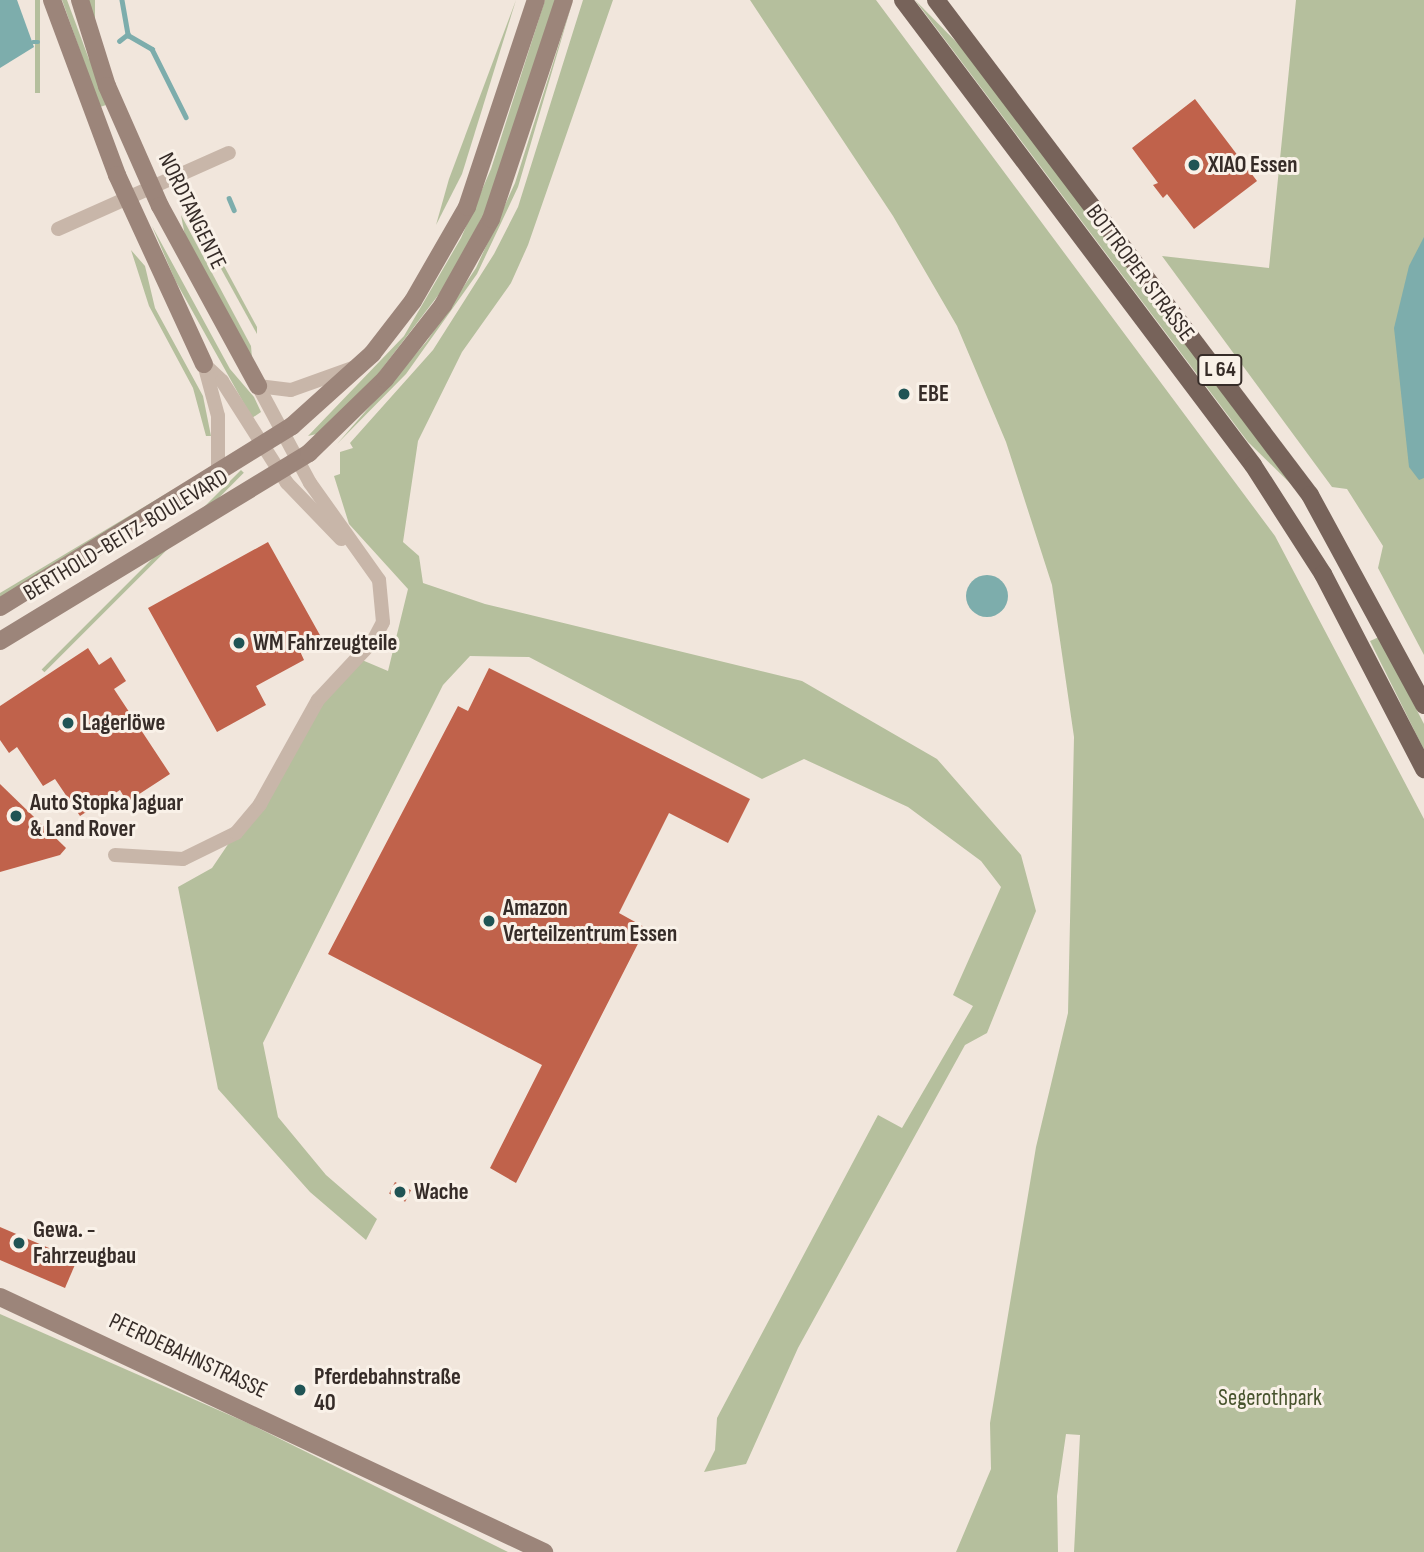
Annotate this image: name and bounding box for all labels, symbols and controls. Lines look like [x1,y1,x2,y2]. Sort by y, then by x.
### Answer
street label: NORDTANGENTE [152,148,232,274]
place label: XIAO Essen [1208,151,1298,179]
marker: XIAO Essen [1186,157,1202,173]
street label: BOTTROPER STRASSE [1080,199,1200,347]
road number: L 64 [1197,352,1243,388]
place label: EBE [918,380,949,408]
marker: EBE [896,386,912,402]
street label: BERTHOLD-BEITZ-BOULEVARD [19,463,233,607]
place label: WM Fahrzeugteile [253,629,397,657]
marker: WM Fahrzeugteile [231,635,247,651]
place label: Lagerlöwe [82,709,165,737]
marker: Lagerlöwe [60,715,76,731]
place label: Auto Stopka Jaguar & Land Rover [30,789,183,843]
marker: Auto Stopka Jaguar & Land Rover [8,808,24,824]
place label: Amazon Verteilzentrum Essen [503,894,677,948]
marker: Amazon Verteilzentrum Essen [481,913,497,929]
place label: Wache [414,1178,469,1206]
marker: Wache [392,1184,408,1200]
place label: Gewa. - Fahrzeugbau [33,1216,136,1270]
marker: Gewa. - Fahrzeugbau [11,1235,27,1251]
street label: PFERDEBAHNSTRASSE [105,1307,271,1405]
place label: Pferdebahnstraße 40 [314,1363,461,1417]
marker: Pferdebahnstraße 40 [292,1382,308,1398]
park label: Segerothpark [1218,1384,1322,1412]

